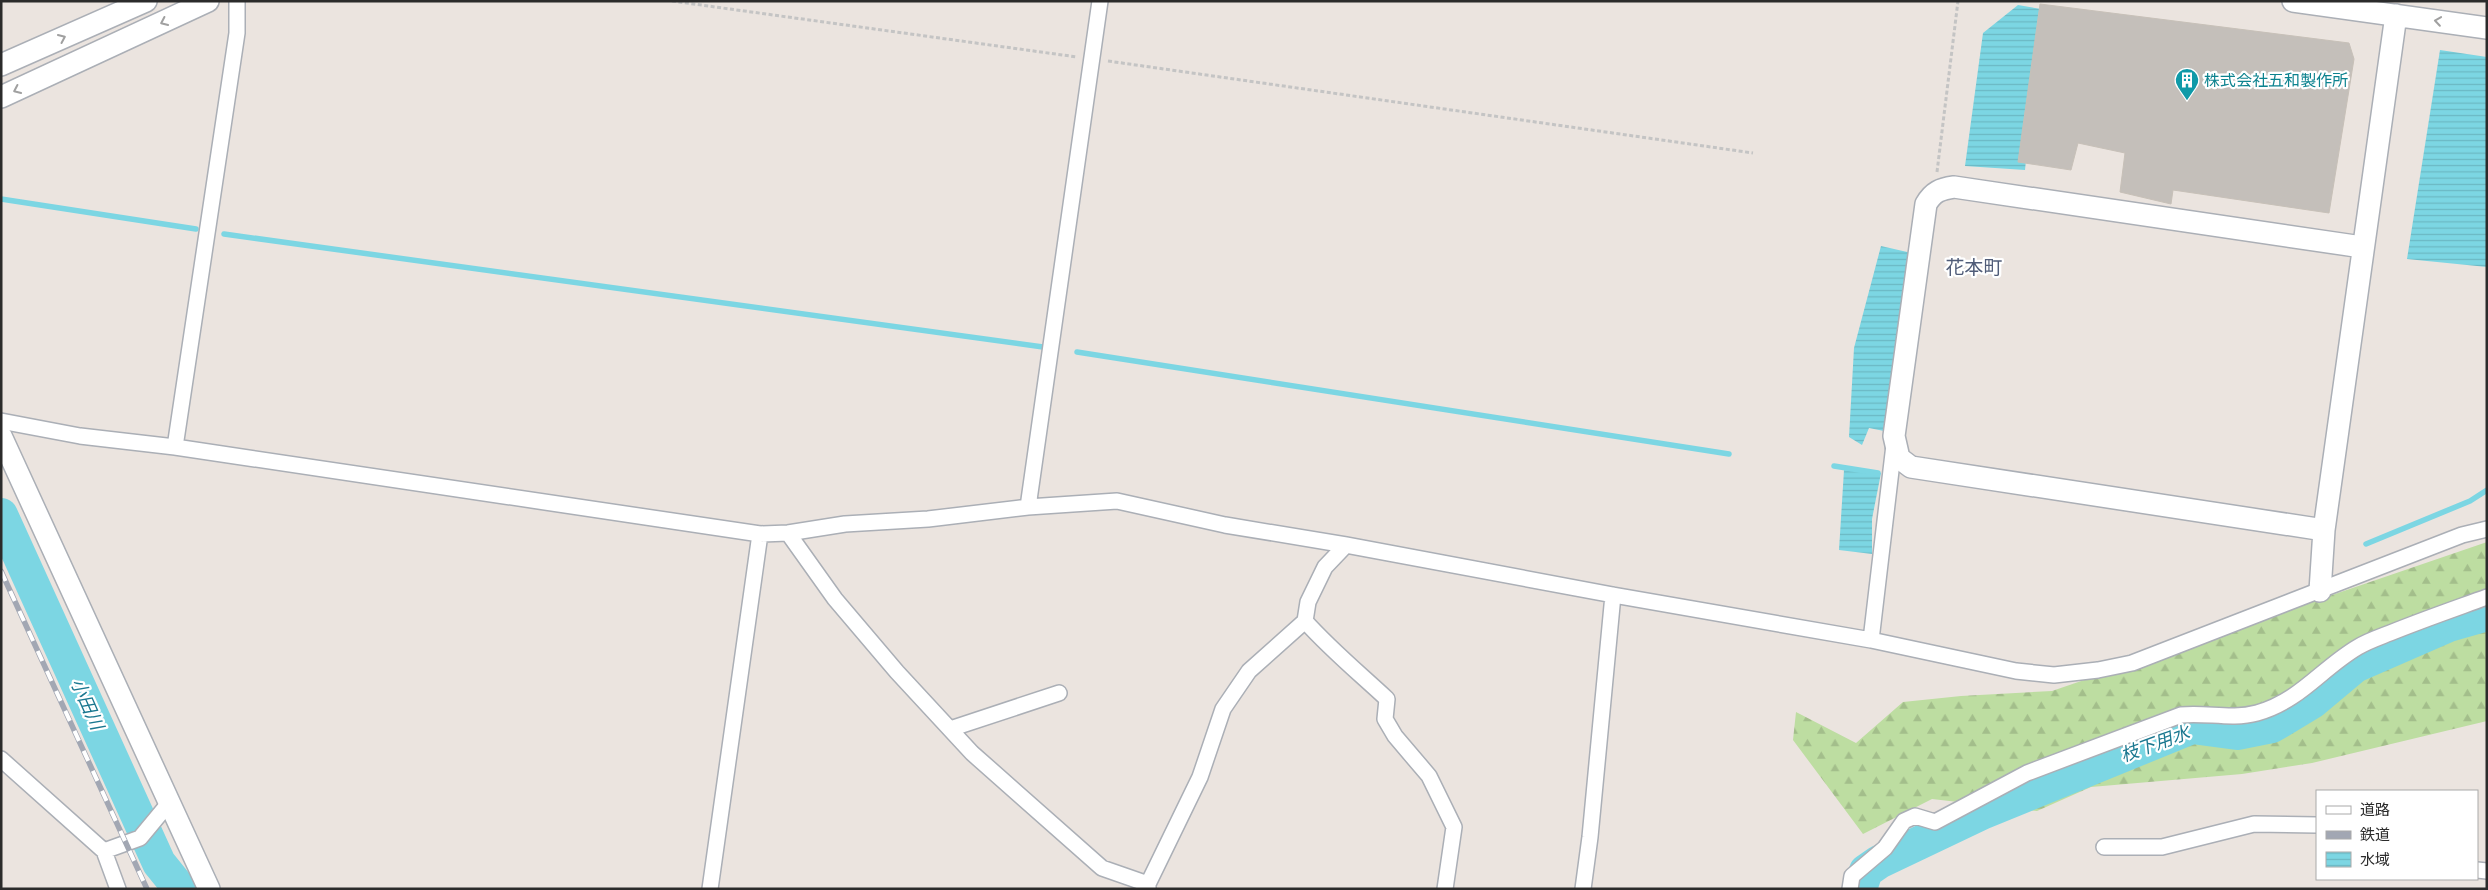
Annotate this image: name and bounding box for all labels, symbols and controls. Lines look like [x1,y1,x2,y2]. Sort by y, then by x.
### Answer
one-way arrow [160,15,169,26]
one-way arrow [2434,16,2442,27]
one-way arrow [57,34,66,44]
building icon: 株式会社五和製作所 [2174,67,2200,101]
place label: 株式会社五和製作所 [2204,71,2348,90]
one-way arrow [13,83,22,93]
district label: 花本町 [1945,256,2003,279]
water label: 小田川 [67,675,109,735]
water label: 枝下用水 [2117,721,2194,766]
legend [2316,790,2478,880]
text: 道路 [2360,801,2390,819]
text: 鉄道 [2360,826,2390,844]
text: 水域 [2360,851,2390,869]

